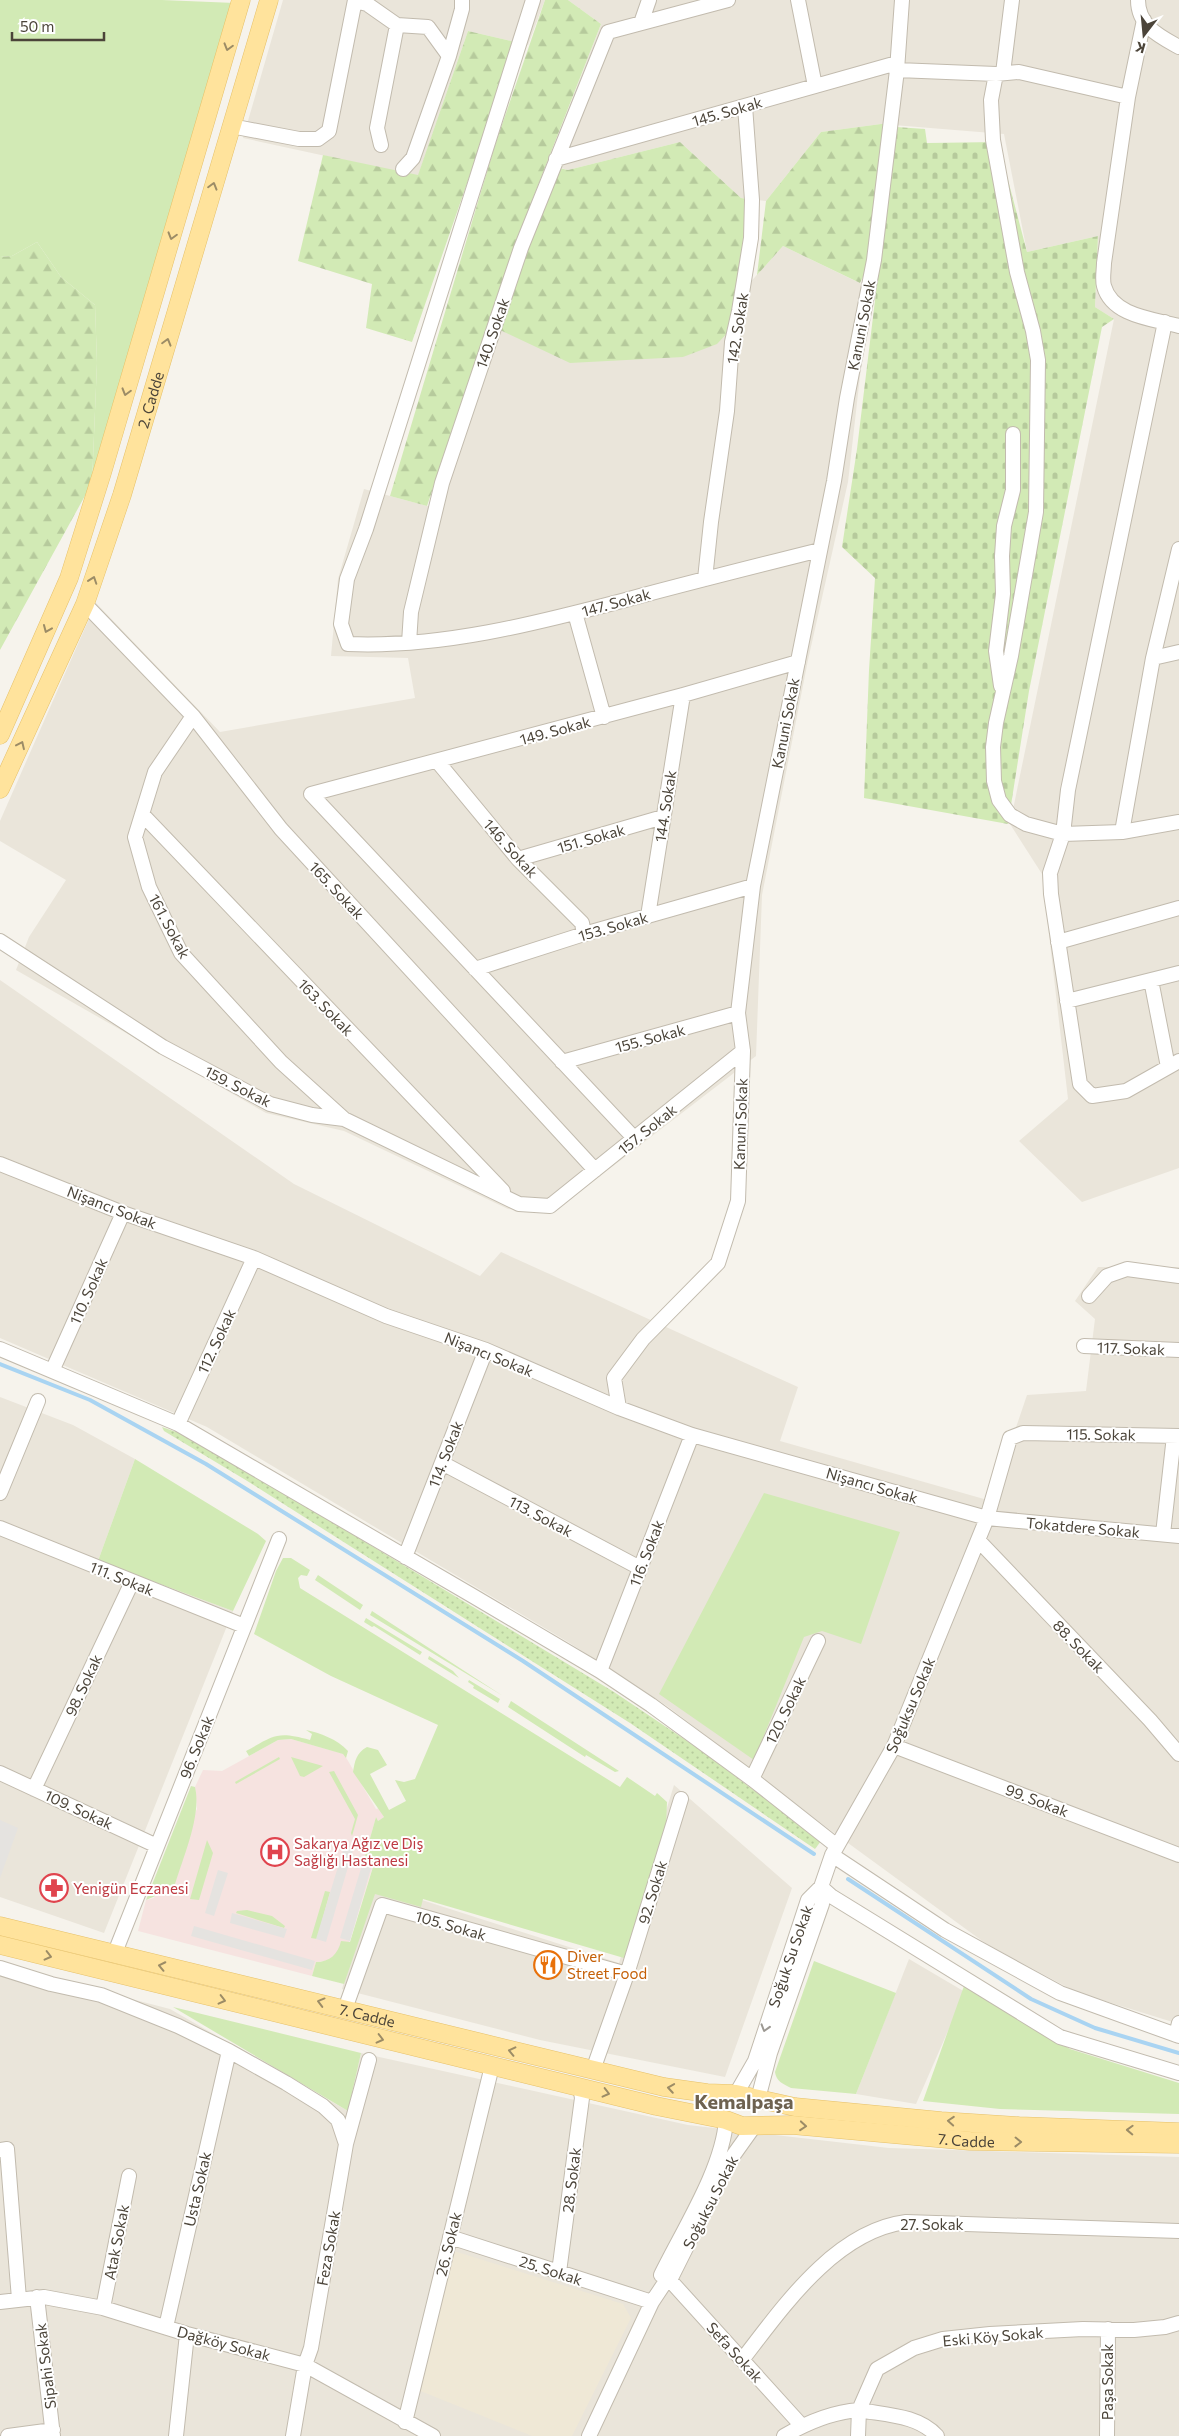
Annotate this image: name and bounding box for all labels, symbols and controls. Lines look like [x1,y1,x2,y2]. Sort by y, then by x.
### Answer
scale bar [12,10,105,42]
north arrow [1119,10,1169,60]
text: 50 m [20,17,54,35]
text: K [1133,38,1147,57]
one-way arrow [223,42,233,50]
street label: 145. Sokak [690,92,764,130]
one-way arrow [208,182,218,191]
one-way arrow [167,232,178,241]
street label: Kanuni Sokak [843,278,879,372]
street label: 142. Sokak [722,291,752,365]
street label: 140. Sokak [472,295,512,371]
one-way arrow [162,338,172,346]
street label: 2. Cadde [133,369,167,430]
one-way arrow [122,388,132,396]
one-way arrow [87,577,97,585]
street label: 147. Sokak [580,584,652,620]
one-way arrow [43,624,54,633]
street label: Kanuni Sokak [767,676,803,770]
street label: 149. Sokak [518,712,592,748]
one-way arrow [15,741,25,750]
street label: 144. Sokak [650,769,680,843]
street label: 146. Sokak [480,815,542,881]
street label: 151. Sokak [555,820,627,856]
street label: 165. Sokak [306,857,368,923]
street label: 161. Sokak [146,891,194,961]
street label: 153. Sokak [576,907,650,945]
street label: 163. Sokak [294,975,358,1039]
street label: 155. Sokak [613,1020,687,1056]
street label: 159. Sokak [202,1062,274,1110]
street label: Kanuni Sokak [729,1078,751,1170]
street label: 157. Sokak [614,1100,680,1158]
street label: Nişancı Sokak [65,1182,159,1232]
street label: 110. Sokak [65,1255,111,1327]
street label: 112. Sokak [193,1306,239,1376]
street label: Nişancı Sokak [442,1328,536,1380]
street label: 117. Sokak [1097,1338,1165,1358]
street label: 114. Sokak [424,1418,466,1490]
street label: 115. Sokak [1066,1424,1136,1444]
street label: Nişancı Sokak [824,1463,920,1507]
street label: 113. Sokak [506,1492,576,1540]
street label: Tokatdere Sokak [1025,1513,1141,1541]
street label: 116. Sokak [625,1517,667,1589]
street label: 111. Sokak [87,1557,157,1599]
street label: 88. Sokak [1050,1616,1108,1676]
street label: 98. Sokak [61,1651,105,1719]
street label: Soğuksu Sokak [882,1654,938,1756]
street label: 120. Sokak [761,1673,809,1747]
street label: 96. Sokak [175,1713,217,1781]
street label: 99. Sokak [1003,1780,1071,1820]
street label: 109. Sokak [42,1785,116,1833]
place label: Sakarya Ağız ve Diş Sağlığı Hastanesi [294,1834,423,1869]
hospital icon: Sakarya Ağız ve Diş Sağlığı Hastanesi [260,1837,290,1867]
street label: 92. Sokak [634,1858,670,1926]
pharmacy icon: Yenigün Eczanesi [39,1873,69,1903]
place label: Yenigün Eczanesi [73,1879,189,1897]
street label: Soğuk Su Sokak [764,1902,816,2010]
street label: 105. Sokak [414,1906,488,1944]
place label: Diver Street Food [567,1947,647,1982]
one-way arrow [43,1950,52,1961]
restaurant icon: Diver Street Food [533,1950,563,1980]
one-way arrow [158,1962,167,1972]
one-way arrow [218,1994,227,2005]
one-way arrow [317,1998,325,2008]
street label: 7. Cadde [338,2000,397,2031]
one-way arrow [761,2024,771,2032]
one-way arrow [375,2033,383,2043]
one-way arrow [508,2046,517,2057]
one-way arrow [666,2083,675,2093]
one-way arrow [601,2088,609,2098]
district label: Kemalpaşa [694,2089,794,2113]
one-way arrow [946,2116,954,2127]
one-way arrow [800,2121,808,2132]
one-way arrow [1126,2125,1134,2135]
street label: 7. Cadde [937,2129,995,2150]
one-way arrow [1014,2137,1022,2147]
street label: 28. Sokak [558,2146,584,2214]
street label: Usta Sokak [180,2150,214,2228]
street label: Soğuksu Sokak [679,2152,741,2252]
street label: Atak Sokak [100,2203,132,2281]
street label: Feza Sokak [313,2209,343,2287]
street label: 26. Sokak [431,2210,465,2278]
street label: 27. Sokak [900,2215,964,2233]
street label: 25. Sokak [517,2251,585,2289]
street label: Sefa Sokak [703,2318,767,2386]
street label: Sipahi Sokak [31,2322,59,2410]
street label: Dağköy Sokak [175,2322,273,2364]
street label: Eski Köy Sokak [942,2323,1044,2349]
street label: Paşa Sokak [1098,2344,1116,2420]

